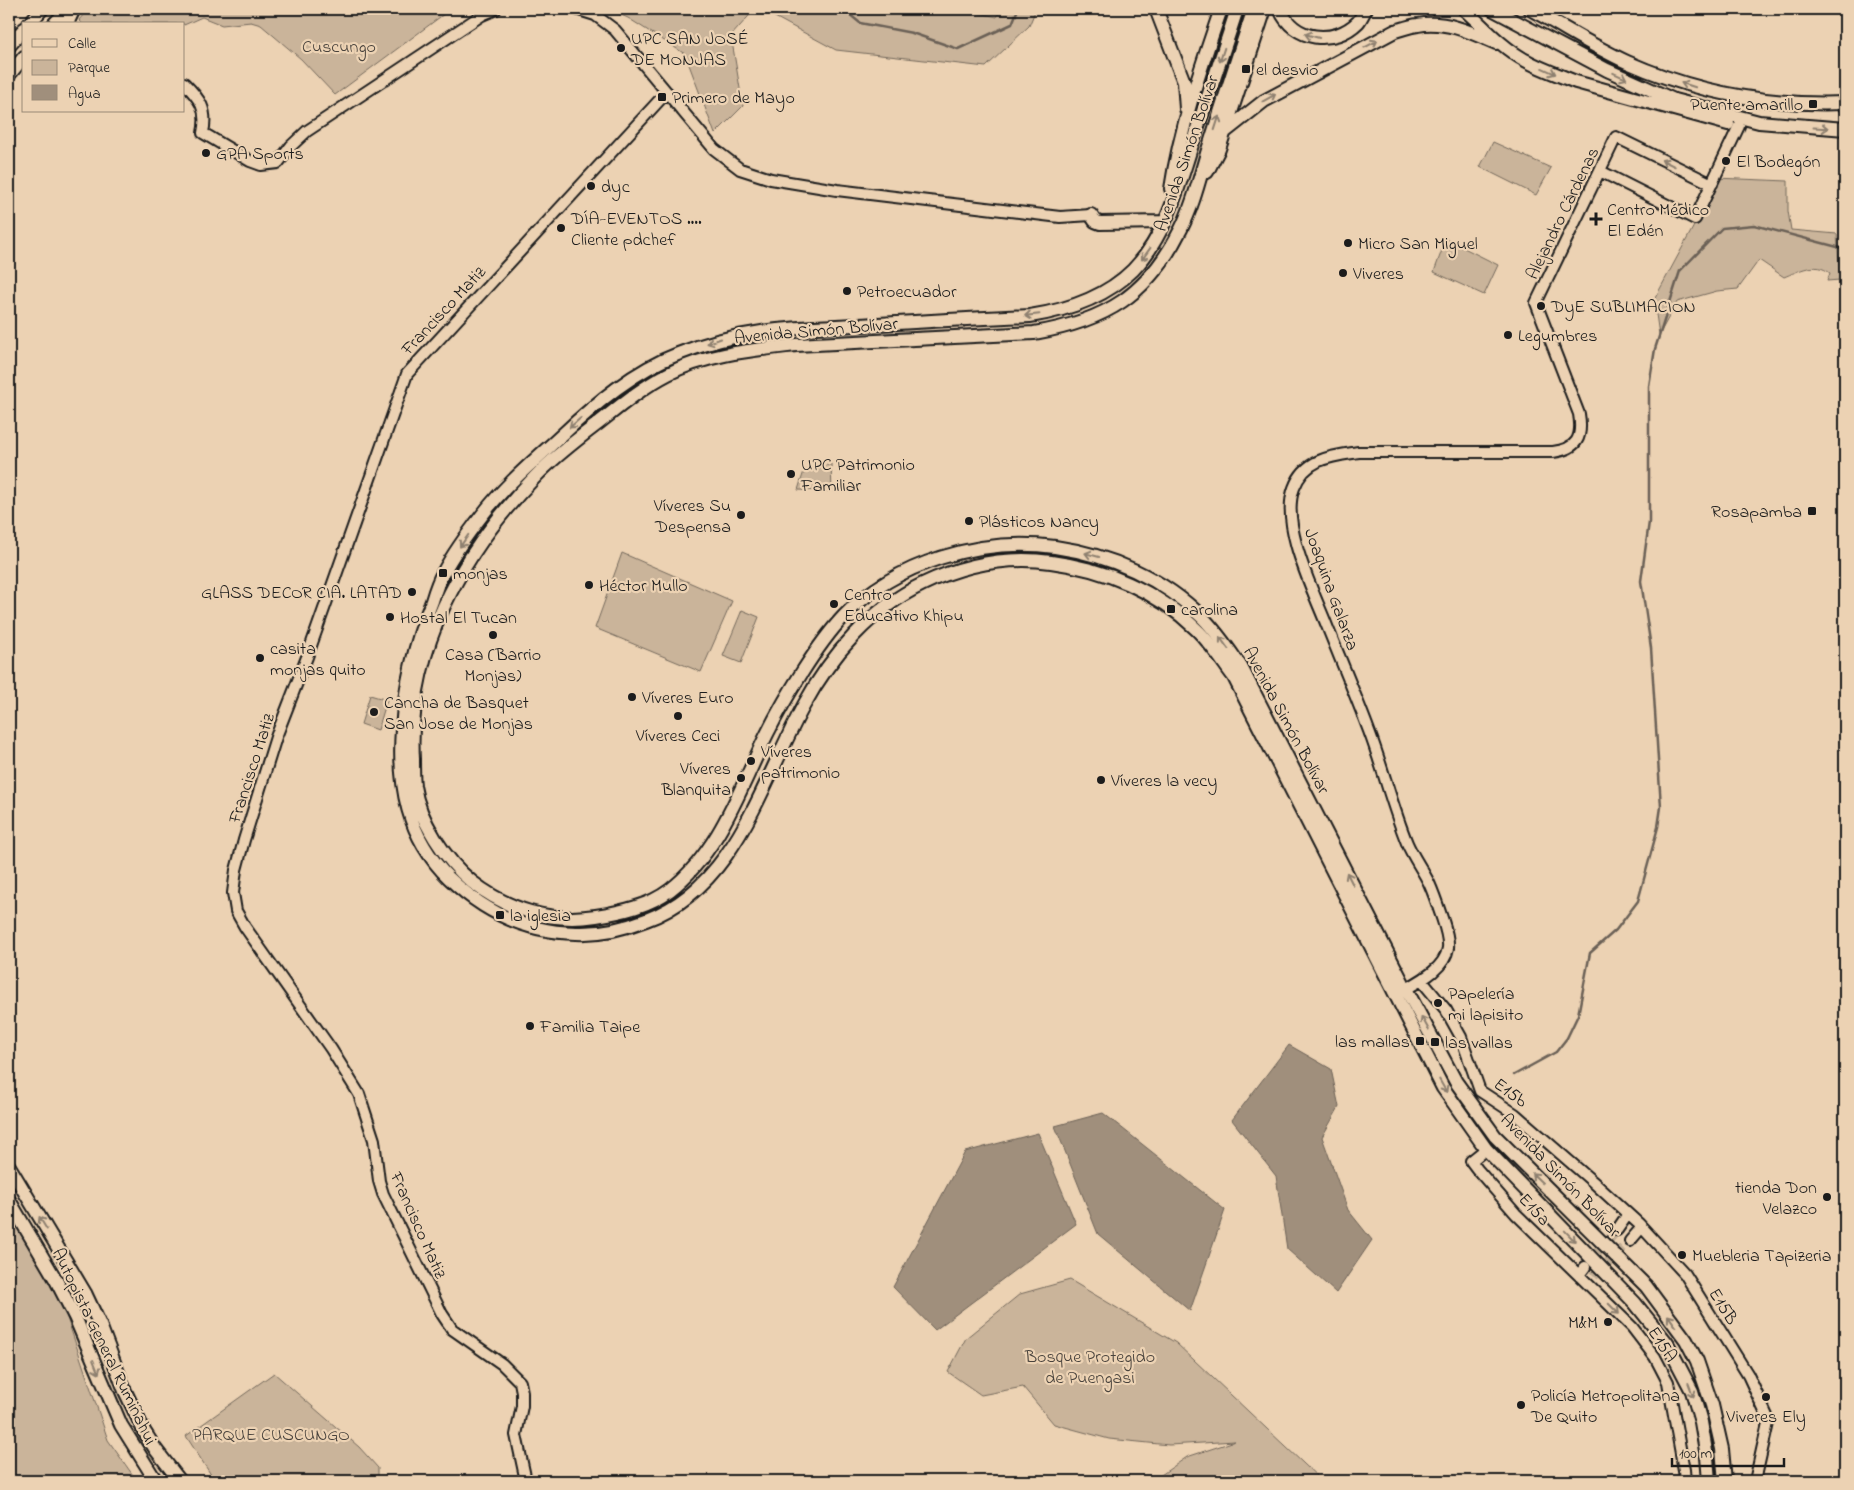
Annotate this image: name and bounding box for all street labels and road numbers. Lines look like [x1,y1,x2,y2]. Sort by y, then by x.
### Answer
street label: Avenida Simón Bolívar [1149,71,1227,235]
street label: Alejandro Cárdenas [1520,143,1607,284]
street label: Francisco Matiz [395,260,493,363]
street label: Avenida Simón Bolívar [733,312,899,352]
street label: Joaquina Galarza [1296,525,1364,655]
street label: Avenida Simón Bolívar [1235,642,1335,800]
street label: Francisco Matiz [223,710,283,828]
street label: E15b [1487,1072,1533,1115]
street label: Avenida Simón Bolívar [1493,1108,1626,1245]
street label: Francisco Matiz [382,1167,452,1284]
street label: E15a [1512,1188,1556,1233]
street label: Autopista General Rumiñahui [44,1244,162,1450]
street label: E15B [1701,1284,1744,1331]
street label: E15A [1640,1322,1683,1368]

